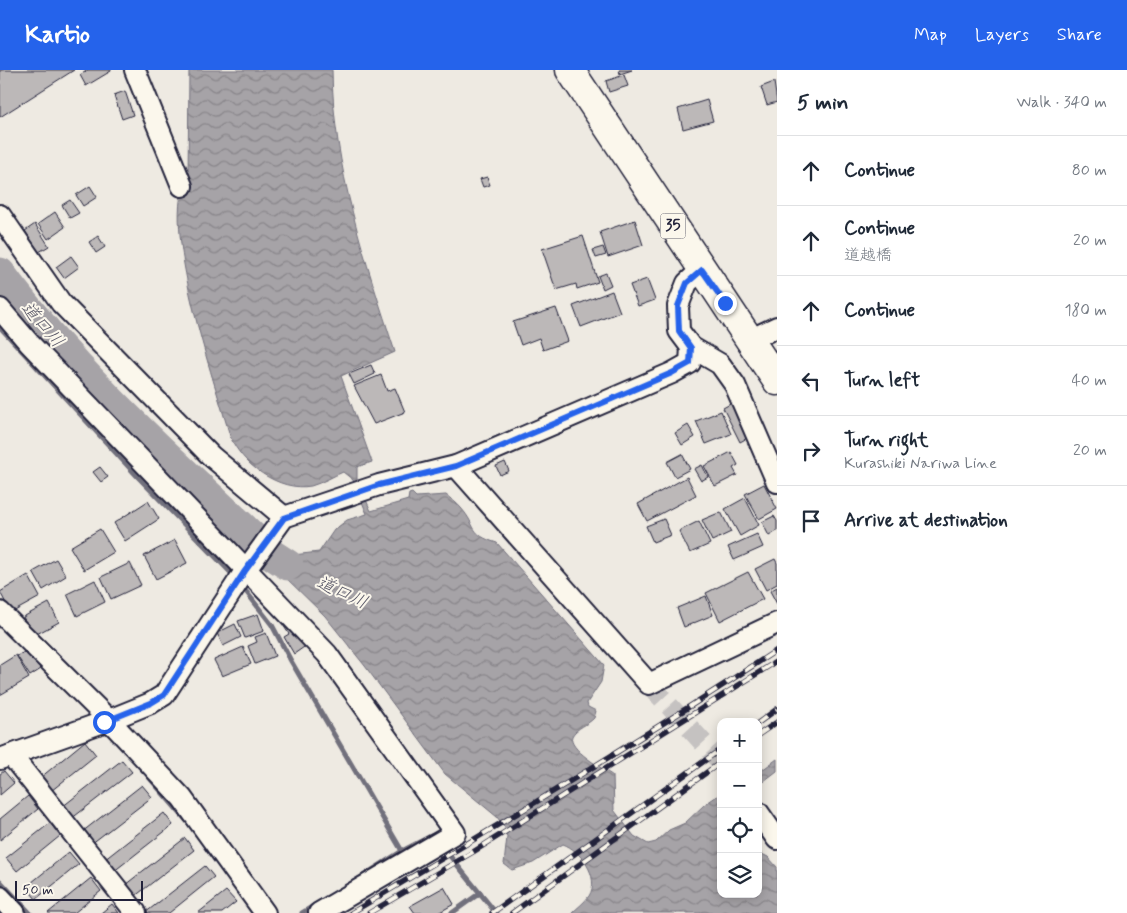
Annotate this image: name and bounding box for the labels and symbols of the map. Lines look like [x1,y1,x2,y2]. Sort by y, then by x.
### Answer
road number: 35 [660,214,686,238]
route end [714,292,737,315]
water label: 道口川 [15,297,69,353]
water label: 道口川 [312,571,372,615]
route start [93,711,116,734]
scale bar [15,878,142,901]

